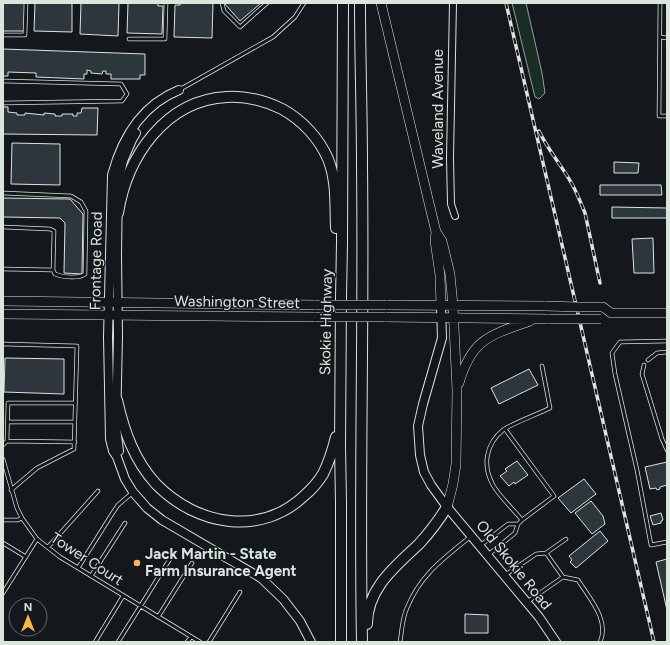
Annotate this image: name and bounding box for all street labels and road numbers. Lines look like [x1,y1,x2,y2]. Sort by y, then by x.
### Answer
street label: Waveland Avenue [429,49,447,169]
street label: Frontage Road [86,212,106,310]
street label: Skokie Highway [316,268,336,375]
street label: Washington Street [174,292,300,312]
street label: Old Skokie Road [473,517,555,613]
street label: Tower Court [47,529,127,589]

